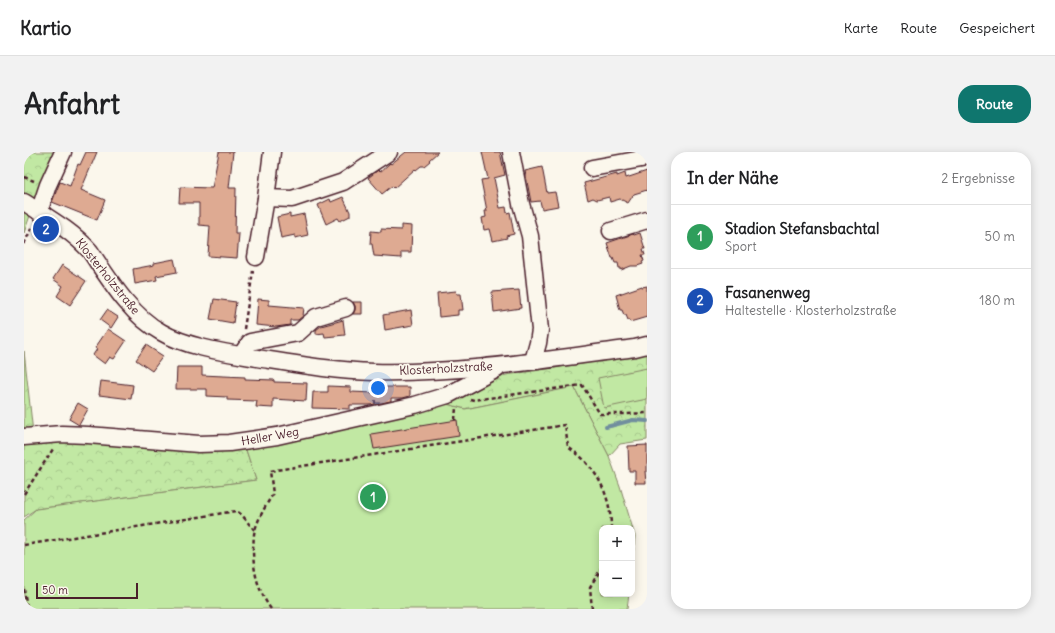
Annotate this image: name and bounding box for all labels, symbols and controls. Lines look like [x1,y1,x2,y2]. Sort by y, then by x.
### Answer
text: Kartio [20,16,72,40]
text: Karte [844,19,878,37]
text: Route [900,19,937,37]
text: Gespeichert [959,19,1035,37]
button: Route [958,85,1031,123]
text: Anfahrt [24,86,120,122]
text: In der Nähe [687,167,779,189]
text: 2 Ergebnisse [941,170,1015,187]
pin: 2 [33,214,59,244]
text: Stadion Stefansbachtal [725,219,879,238]
text: 1 [697,228,703,245]
text: 50 m [984,228,1015,245]
street label: Klosterholzstraße [73,235,143,317]
text: Sport [725,238,757,255]
text: Fasanenweg [725,283,810,302]
text: 2 [696,292,704,309]
text: 180 m [979,292,1015,309]
text: Haltestelle · Klosterholzstraße [725,302,897,319]
street label: Klosterholzstraße [399,358,493,378]
your location [368,378,388,398]
street label: Heller Weg [240,424,300,448]
pin: 1 [360,482,386,512]
map controls [599,525,635,597]
button: + [599,525,635,561]
button: − [599,561,635,597]
scale bar [36,581,138,600]
text: 50 m [42,583,68,597]

